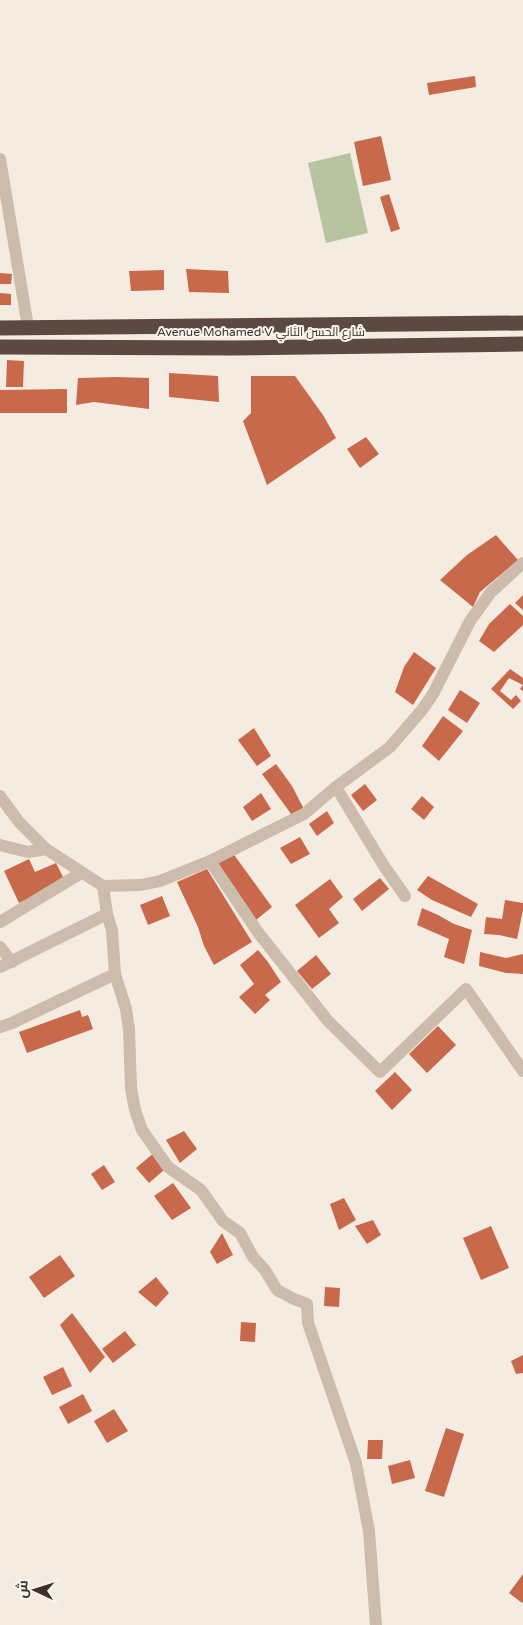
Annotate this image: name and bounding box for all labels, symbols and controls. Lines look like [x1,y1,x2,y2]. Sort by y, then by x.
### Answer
street label: Avenue Mohamed V شارع الحسن الثاني [157,325,365,342]
north arrow [10,1565,60,1615]
text: ش [13,1580,32,1599]

